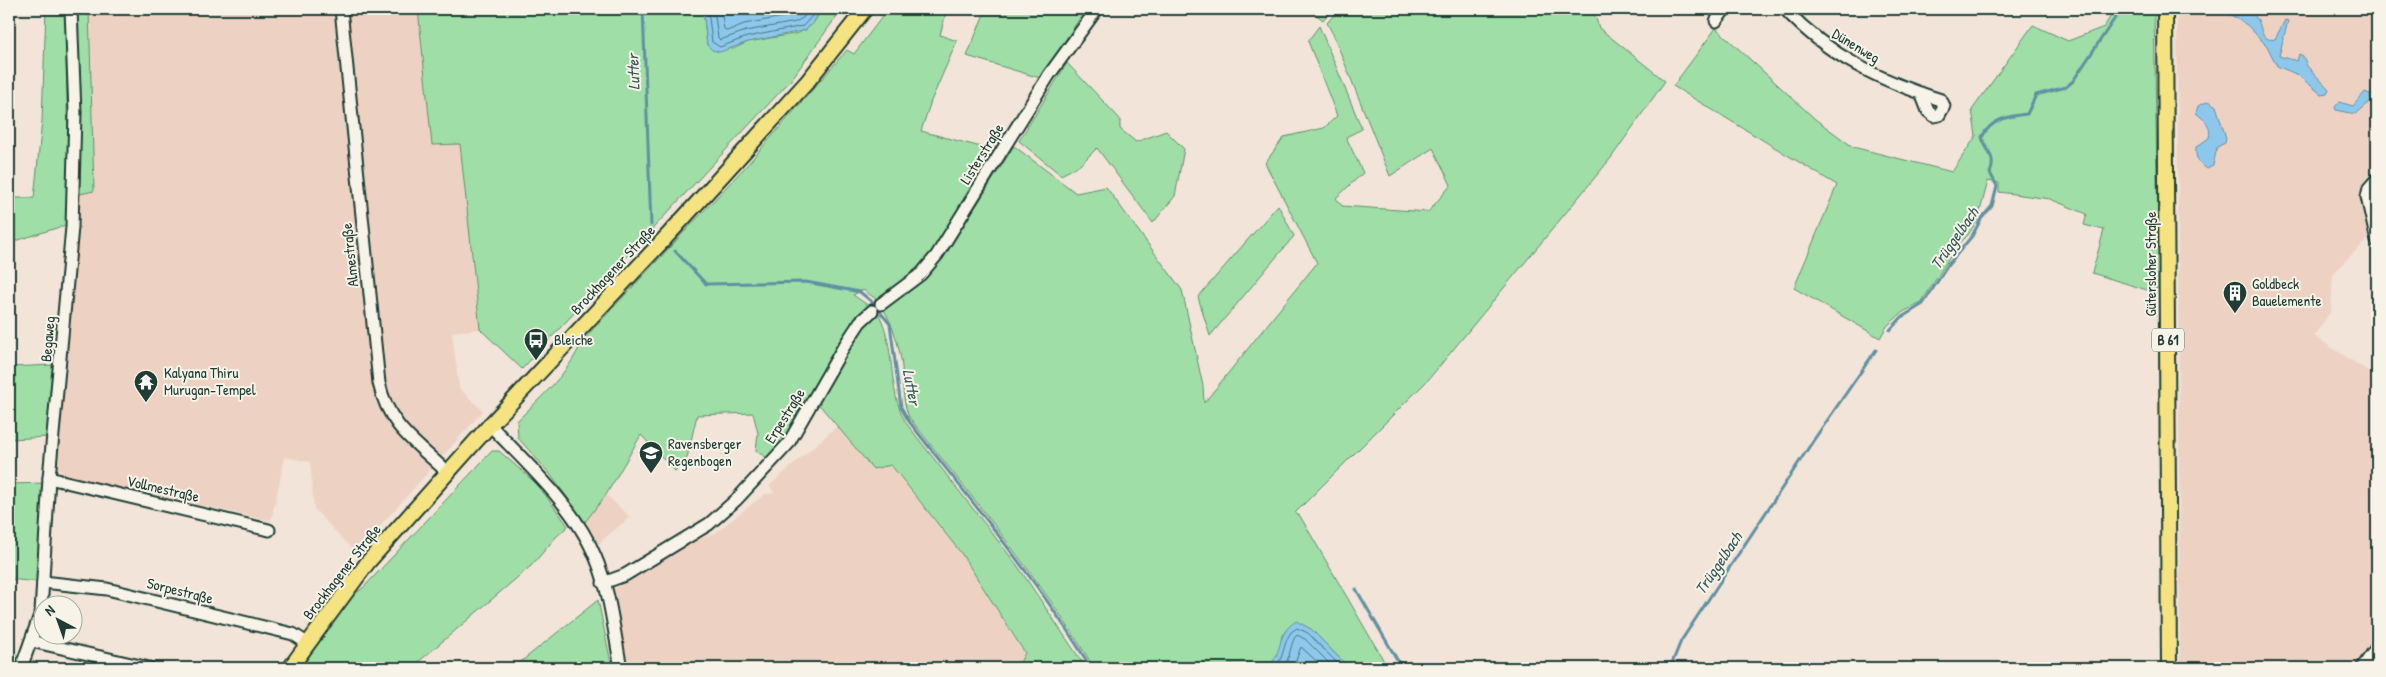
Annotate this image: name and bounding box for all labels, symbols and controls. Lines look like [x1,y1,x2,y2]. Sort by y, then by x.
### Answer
street label: Dünenweg [1828,23,1884,68]
water label: Lutter [621,52,645,90]
street label: Listerstraße [955,119,1009,188]
water label: Trüggelbach [1925,202,1984,273]
street label: Gütersloher Straße [2140,211,2161,317]
street label: Brockhagener Straße [565,220,660,319]
street label: Almestraße [336,222,363,288]
place label: Goldbeck Bauelemente [2252,273,2322,311]
building icon: Goldbeck Bauelemente [2222,280,2248,314]
street label: Begaweg [35,315,60,363]
bus stop icon: Bleiche [523,327,549,361]
road number: B 61 [2152,328,2184,352]
place label: Bleiche [554,329,593,350]
place label: Kalyana Thiru Murugan-Tempel [164,362,256,400]
water label: Lutter [898,367,927,409]
temple icon: Kalyana Thiru Murugan-Tempel [133,369,159,403]
street label: Erpestraße [759,384,810,447]
place label: Ravensberger Regenbogen [668,433,742,471]
school or university icon: Ravensberger Regenbogen [638,440,664,474]
street label: Vollmestraße [125,470,201,507]
street label: Brockhagener Straße [298,520,386,624]
water label: Trüggelbach [1689,526,1748,598]
street label: Sorpestraße [145,572,215,609]
north arrow [32,594,82,644]
text: N [40,600,59,619]

